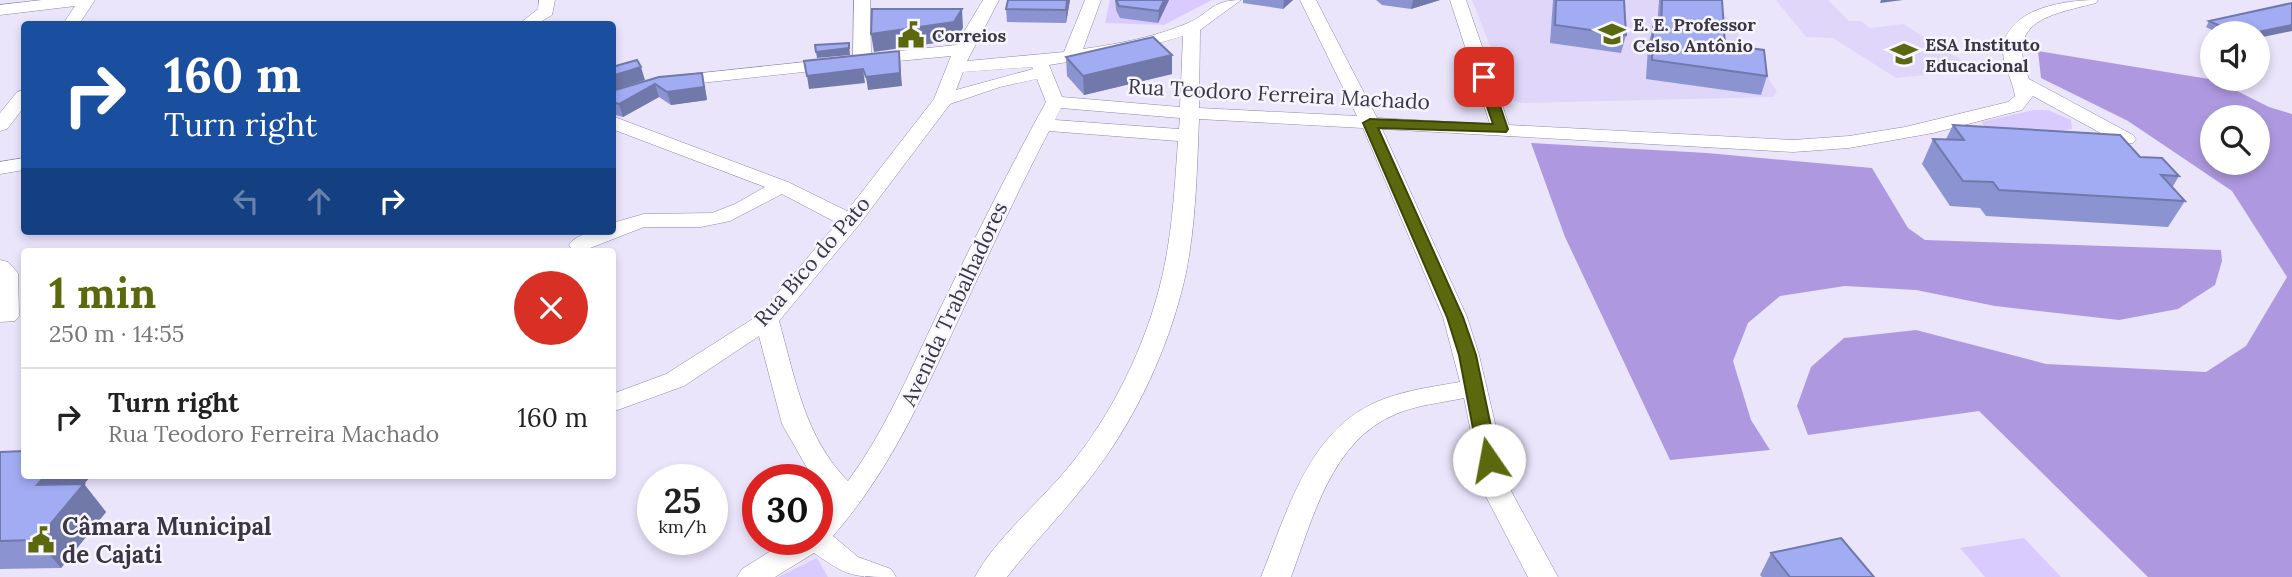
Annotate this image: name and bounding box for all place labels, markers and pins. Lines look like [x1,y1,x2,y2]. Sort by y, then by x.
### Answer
place label: E. E. Professor Celso Antônio [1633,13,1756,57]
school or university icon: E. E. Professor Celso Antônio [1597,19,1627,49]
public building icon: Correios [896,20,926,50]
place label: Correios [932,24,1006,47]
place label: ESA Instituto Educacional [1925,33,2040,77]
school or university icon: ESA Instituto Educacional [1889,39,1919,69]
pin [1454,47,1514,107]
place label: Câmara Municipal de Cajati [62,511,272,570]
public building icon: Câmara Municipal de Cajati [26,525,56,555]

